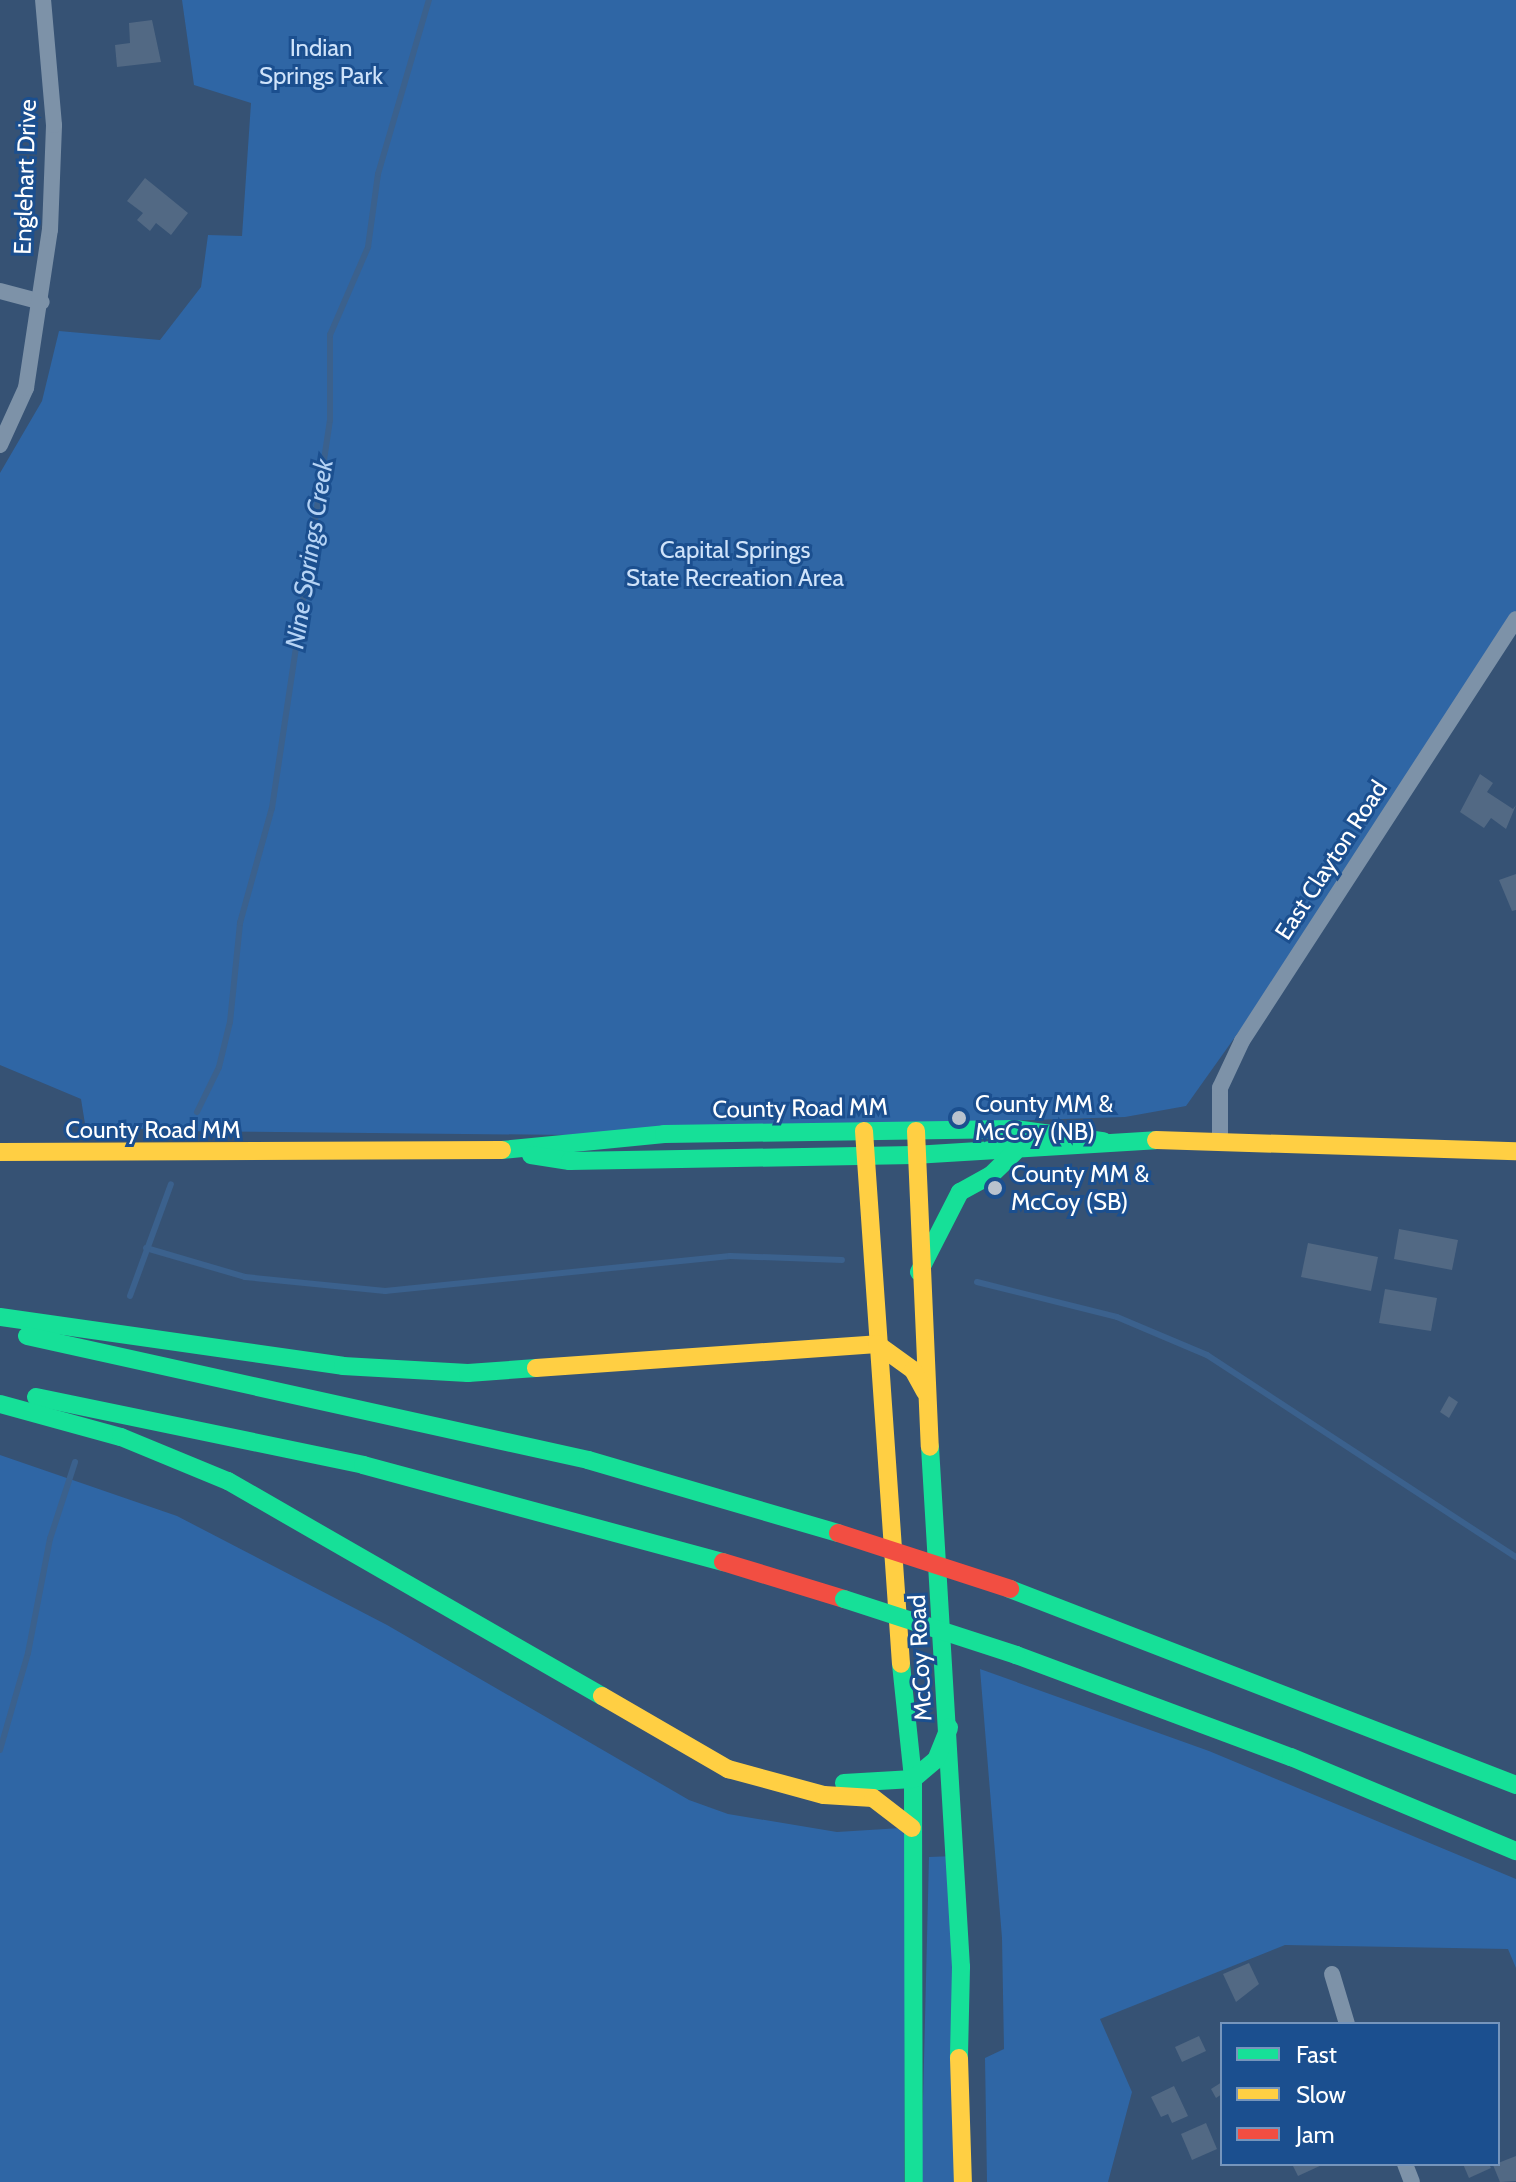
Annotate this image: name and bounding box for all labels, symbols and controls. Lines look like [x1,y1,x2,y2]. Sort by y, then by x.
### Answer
park label: Indian Springs Park [259,34,383,90]
street label: Englehart Drive [8,99,42,255]
water label: Nine Springs Creek [280,457,340,651]
park label: Capital Springs State Recreation Area [626,536,844,592]
street label: East Clayton Road [1269,775,1393,945]
place label: County MM & McCoy (NB) [975,1090,1113,1146]
street label: County Road MM [712,1092,888,1124]
marker: County MM & McCoy (NB) [950,1109,968,1127]
street label: County Road MM [65,1116,241,1144]
place label: County MM & McCoy (SB) [1011,1160,1149,1216]
marker: County MM & McCoy (SB) [986,1179,1004,1197]
street label: McCoy Road [902,1594,938,1722]
legend [1220,2022,1500,2166]
text: Fast [1296,2040,1337,2069]
text: Slow [1296,2080,1346,2109]
text: Jam [1296,2120,1334,2149]

